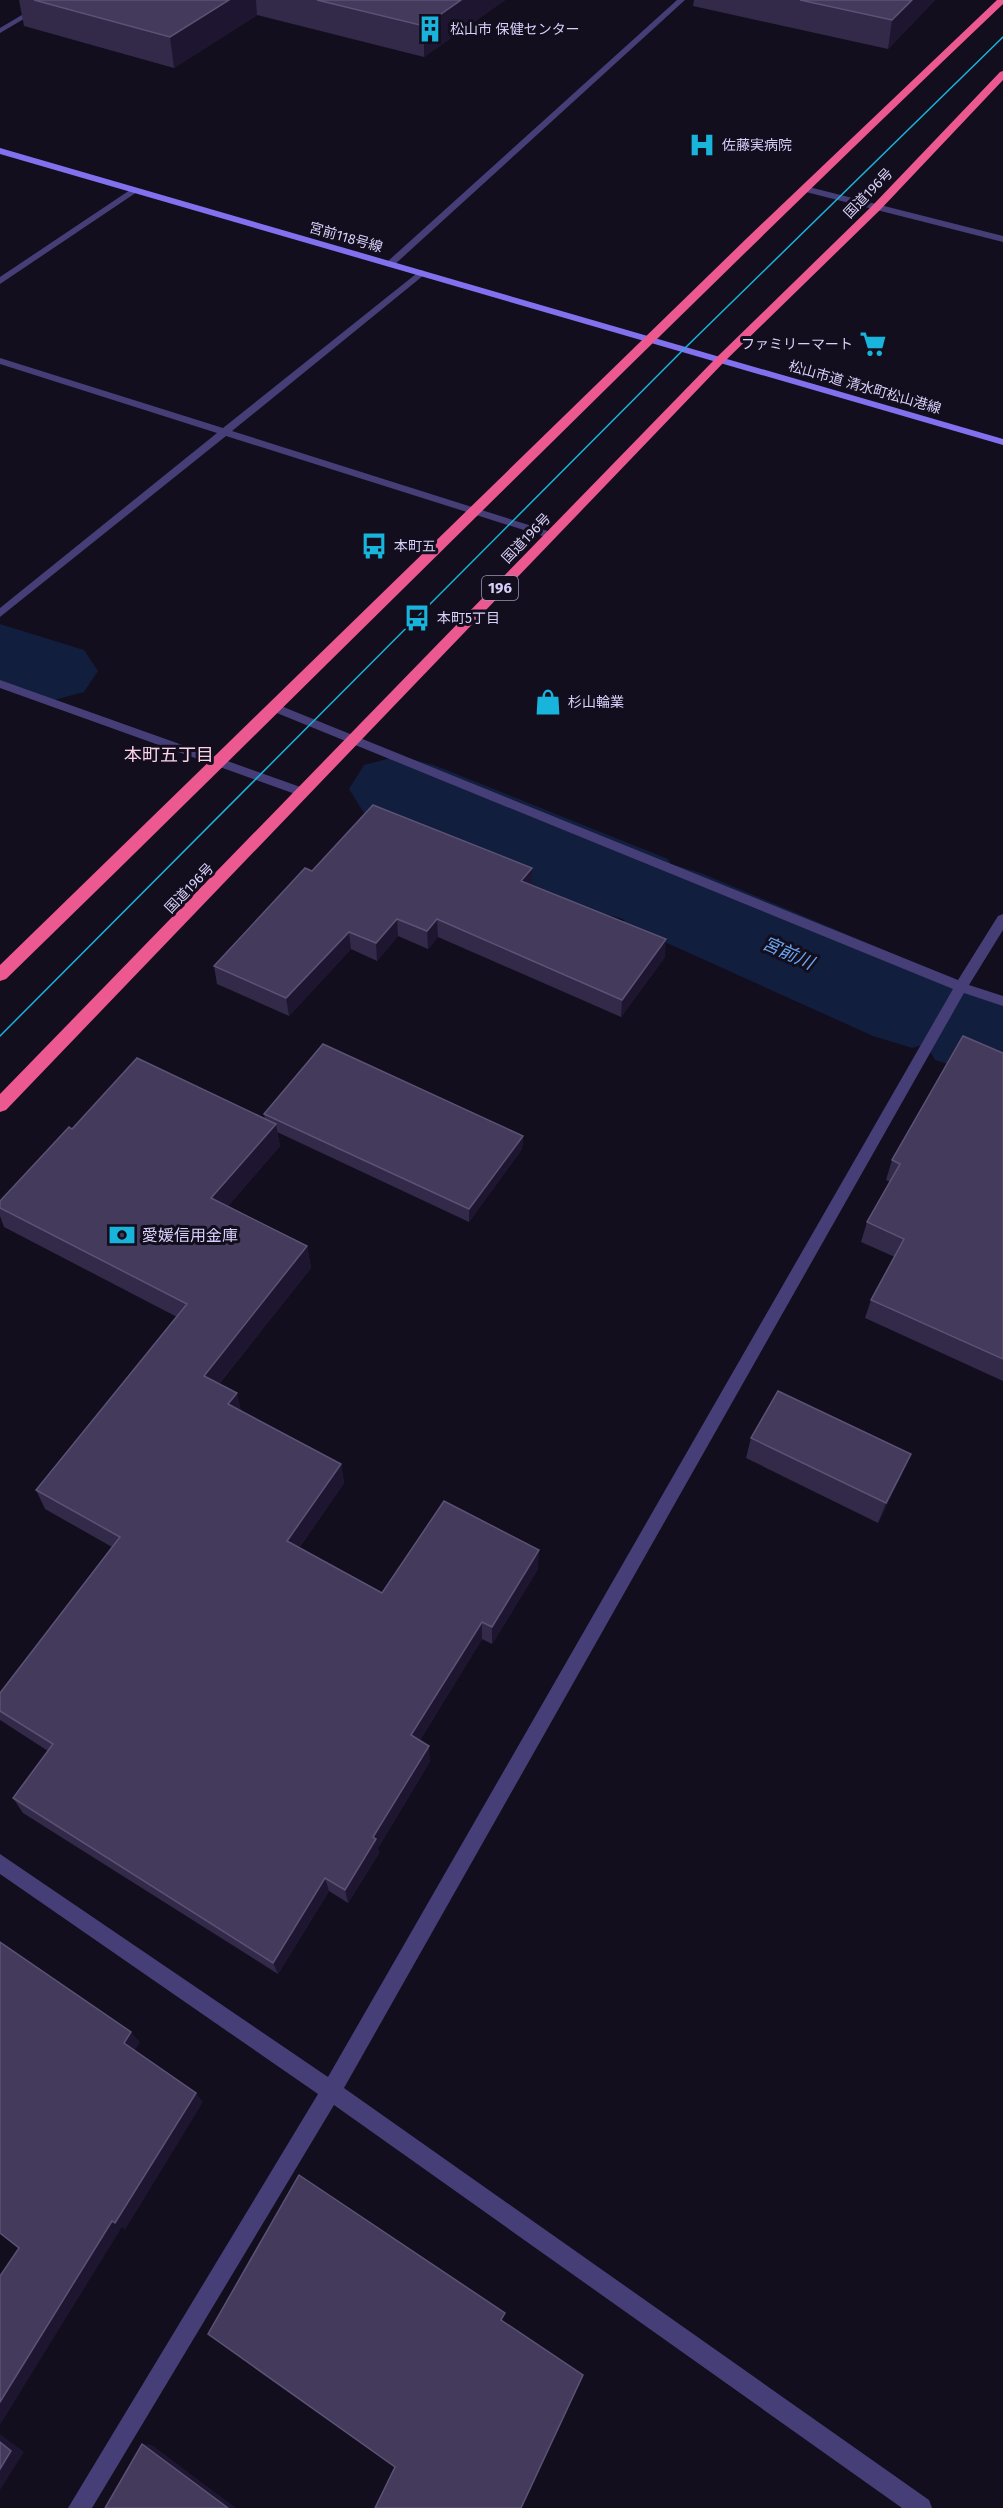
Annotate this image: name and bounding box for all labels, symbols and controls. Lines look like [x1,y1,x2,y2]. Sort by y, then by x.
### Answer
building icon: 松山市 保健センター [415,14,445,44]
place label: 松山市 保健センター [450,21,580,38]
hospital icon: 佐藤実病院 [687,130,717,160]
place label: 佐藤実病院 [722,137,792,154]
street label: 国道196号 [840,165,896,222]
street label: 宮前118号線 [307,219,385,256]
supermarket icon: ファミリーマート [858,329,888,359]
place label: ファミリーマート [741,336,853,353]
street label: 松山市道 清水町松山港線 [787,358,943,417]
street label: 国道196号 [498,510,554,567]
bus stop icon: 本町五 [359,531,389,561]
place label: 本町五 [394,538,436,555]
road number: 196 [482,576,518,600]
bus stop icon: 本町5丁目 [402,603,432,633]
place label: 本町5丁目 [437,610,500,627]
shop icon: 杉山輪業 [533,687,563,717]
place label: 杉山輪業 [568,694,624,711]
district label: 本町五丁目 [124,744,214,766]
street label: 国道196号 [161,860,217,917]
water label: 宮前川 [759,932,819,975]
bank icon: 愛媛信用金庫 [107,1220,137,1250]
place label: 愛媛信用金庫 [142,1226,238,1245]

